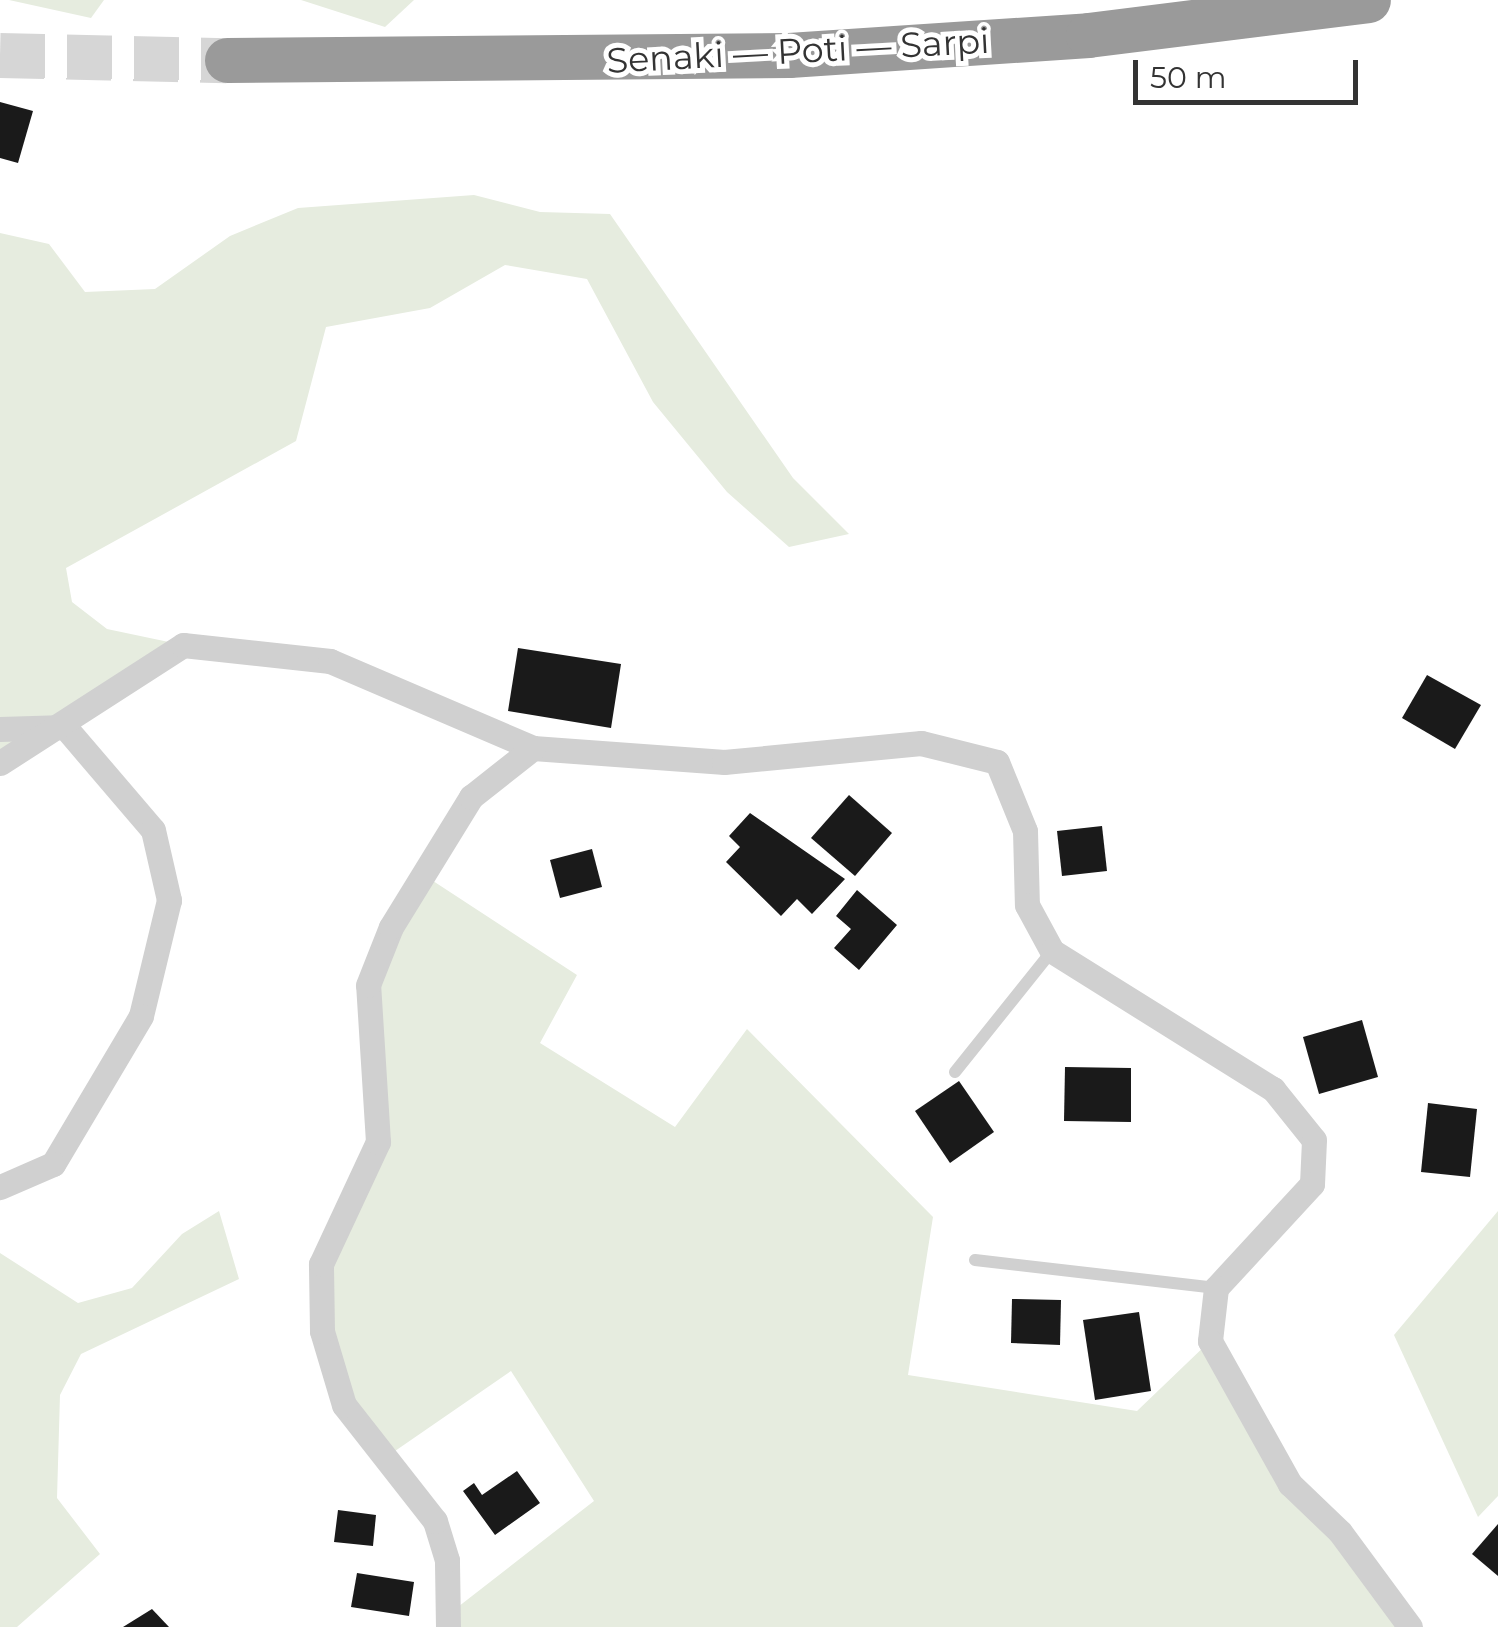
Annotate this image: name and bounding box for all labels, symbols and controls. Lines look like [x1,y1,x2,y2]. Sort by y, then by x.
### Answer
street label: Senaki — Poti — Sarpi [605,20,991,82]
scale bar [1138,40,1363,102]
text: 50 m [1150,59,1227,96]

